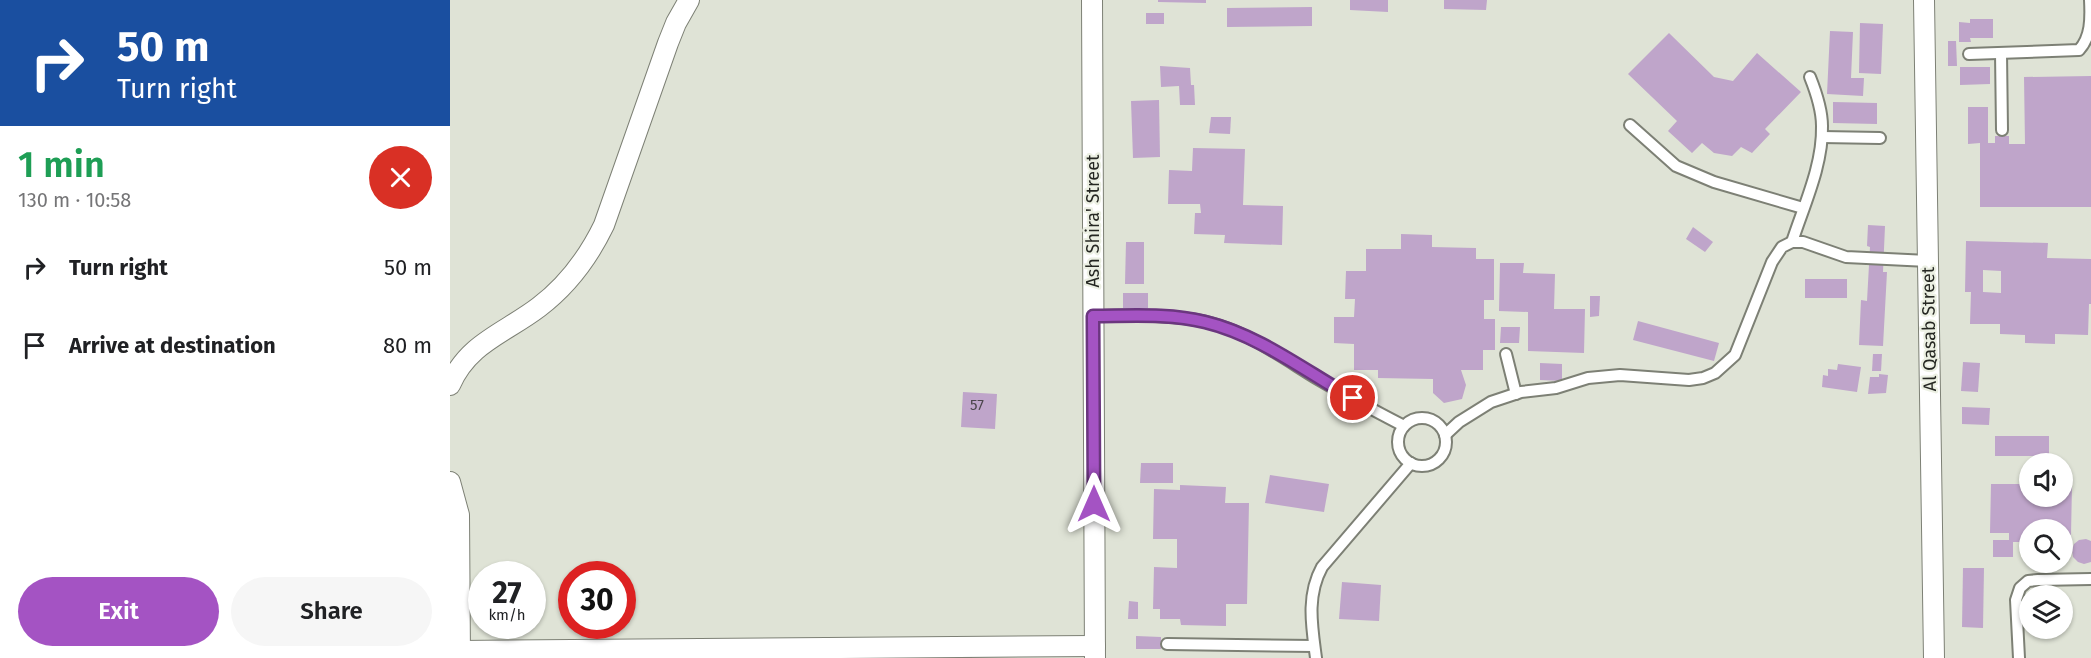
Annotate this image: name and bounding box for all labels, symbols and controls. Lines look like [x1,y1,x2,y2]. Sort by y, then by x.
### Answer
text: 50 m [117,22,210,72]
icon: right [18,24,96,102]
text: Turn right [117,73,237,105]
text: 1 min [18,143,105,187]
button: close [369,146,432,209]
street label: Ash Shira' Street [1082,154,1104,287]
text: 130 m · 10:58 [18,188,131,212]
icon: right [18,251,51,284]
text: Turn right [69,254,168,281]
text: 50 m [384,254,432,281]
street label: Al Qasab Street [1917,266,1941,391]
icon: arrive [18,329,51,362]
text: Arrive at destination [69,332,276,359]
text: 80 m [383,332,432,359]
pin [1327,372,1378,423]
icon: arrive [1336,381,1369,414]
house number: 57 [970,396,984,414]
map controls [2019,453,2073,639]
button: sound [2019,453,2073,507]
position arrow [1062,472,1126,536]
button: search [2019,519,2073,573]
speed limit sign: 30 [558,561,636,639]
text: 27 [492,575,522,611]
button: Exit [18,577,219,646]
button: Share [231,577,432,646]
button: layers [2019,585,2073,639]
text: km/h [488,606,526,624]

